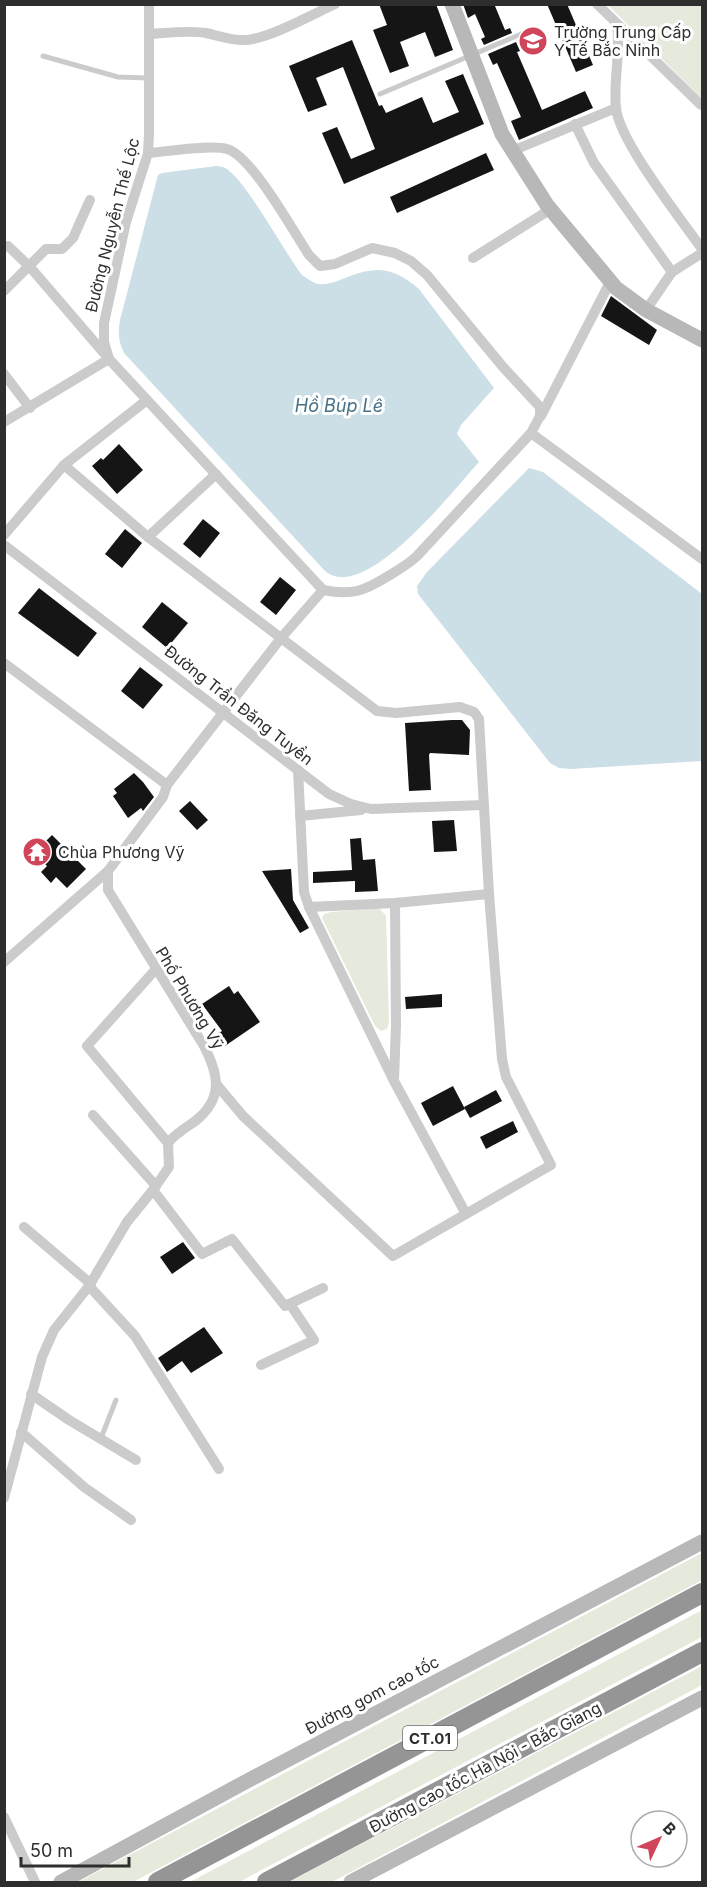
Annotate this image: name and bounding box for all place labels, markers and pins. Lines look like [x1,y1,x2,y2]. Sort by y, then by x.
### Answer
place label: Trường Trung Cấp Y Tế Bắc Ninh [554,22,691,60]
school or university icon: Trường Trung Cấp Y Tế Bắc Ninh [517,25,549,57]
temple icon: Chùa Phương Vỹ [21,836,53,868]
place label: Chùa Phương Vỹ [58,842,184,862]

